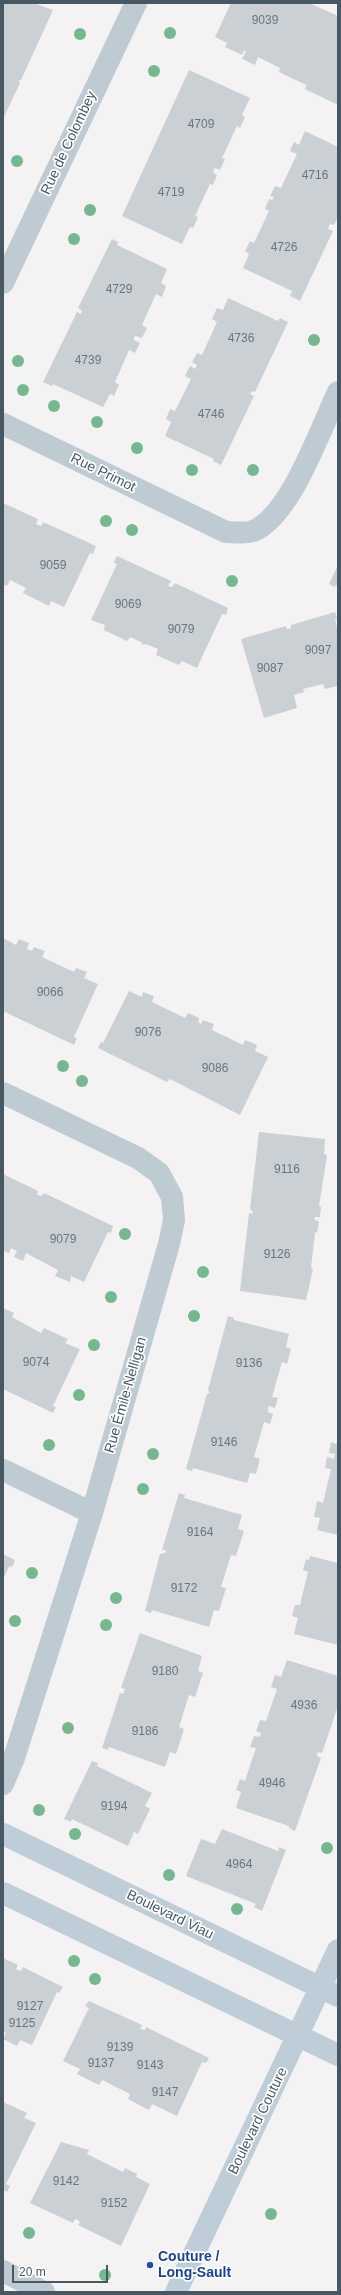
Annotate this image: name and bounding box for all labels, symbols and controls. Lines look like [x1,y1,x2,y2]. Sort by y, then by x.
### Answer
house number: 9039 [252,14,278,28]
street label: Rue de Colombey [38,89,100,197]
house number: 4709 [188,118,214,132]
house number: 4716 [302,169,328,183]
house number: 4719 [158,186,184,200]
house number: 4726 [271,241,297,255]
house number: 4729 [106,283,132,297]
house number: 4736 [228,332,254,346]
house number: 4739 [75,354,101,368]
house number: 4746 [198,408,224,422]
street label: Rue Primot [68,450,138,496]
house number: 9059 [40,559,66,573]
house number: 9069 [115,598,141,612]
house number: 9079 [168,623,194,637]
house number: 9097 [305,644,331,658]
house number: 9087 [257,662,283,676]
house number: 9066 [37,986,63,1000]
house number: 9076 [135,1026,161,1040]
house number: 9086 [202,1062,228,1076]
house number: 9116 [274,1163,300,1177]
house number: 9079 [50,1233,76,1247]
house number: 9126 [264,1248,290,1262]
street label: Rue Émile-Nelligan [101,1335,151,1455]
house number: 9074 [23,1356,49,1370]
house number: 9136 [236,1357,262,1371]
house number: 9146 [211,1436,237,1450]
house number: 9164 [187,1526,213,1540]
house number: 9172 [171,1582,197,1596]
house number: 9180 [152,1665,178,1679]
house number: 4936 [291,1699,317,1713]
house number: 9186 [132,1725,158,1739]
house number: 4946 [259,1777,285,1791]
house number: 9194 [101,1800,127,1814]
house number: 4964 [226,1858,252,1872]
street label: Boulevard Viau [124,1887,216,1943]
house number: 9127 [17,2000,43,2014]
house number: 9125 [9,2017,35,2031]
house number: 9139 [107,2041,133,2055]
house number: 9137 [88,2057,114,2071]
house number: 9143 [137,2059,163,2073]
street label: Boulevard Couture [225,2065,291,2177]
house number: 9147 [152,2086,178,2100]
house number: 9142 [53,2175,79,2189]
house number: 9152 [101,2197,127,2211]
place label: Couture / Long-Sault [158,2249,231,2282]
scale bar [14,2257,110,2283]
marker: Couture / Long-Sault [145,2260,155,2270]
text: 20 m [19,2265,46,2279]

